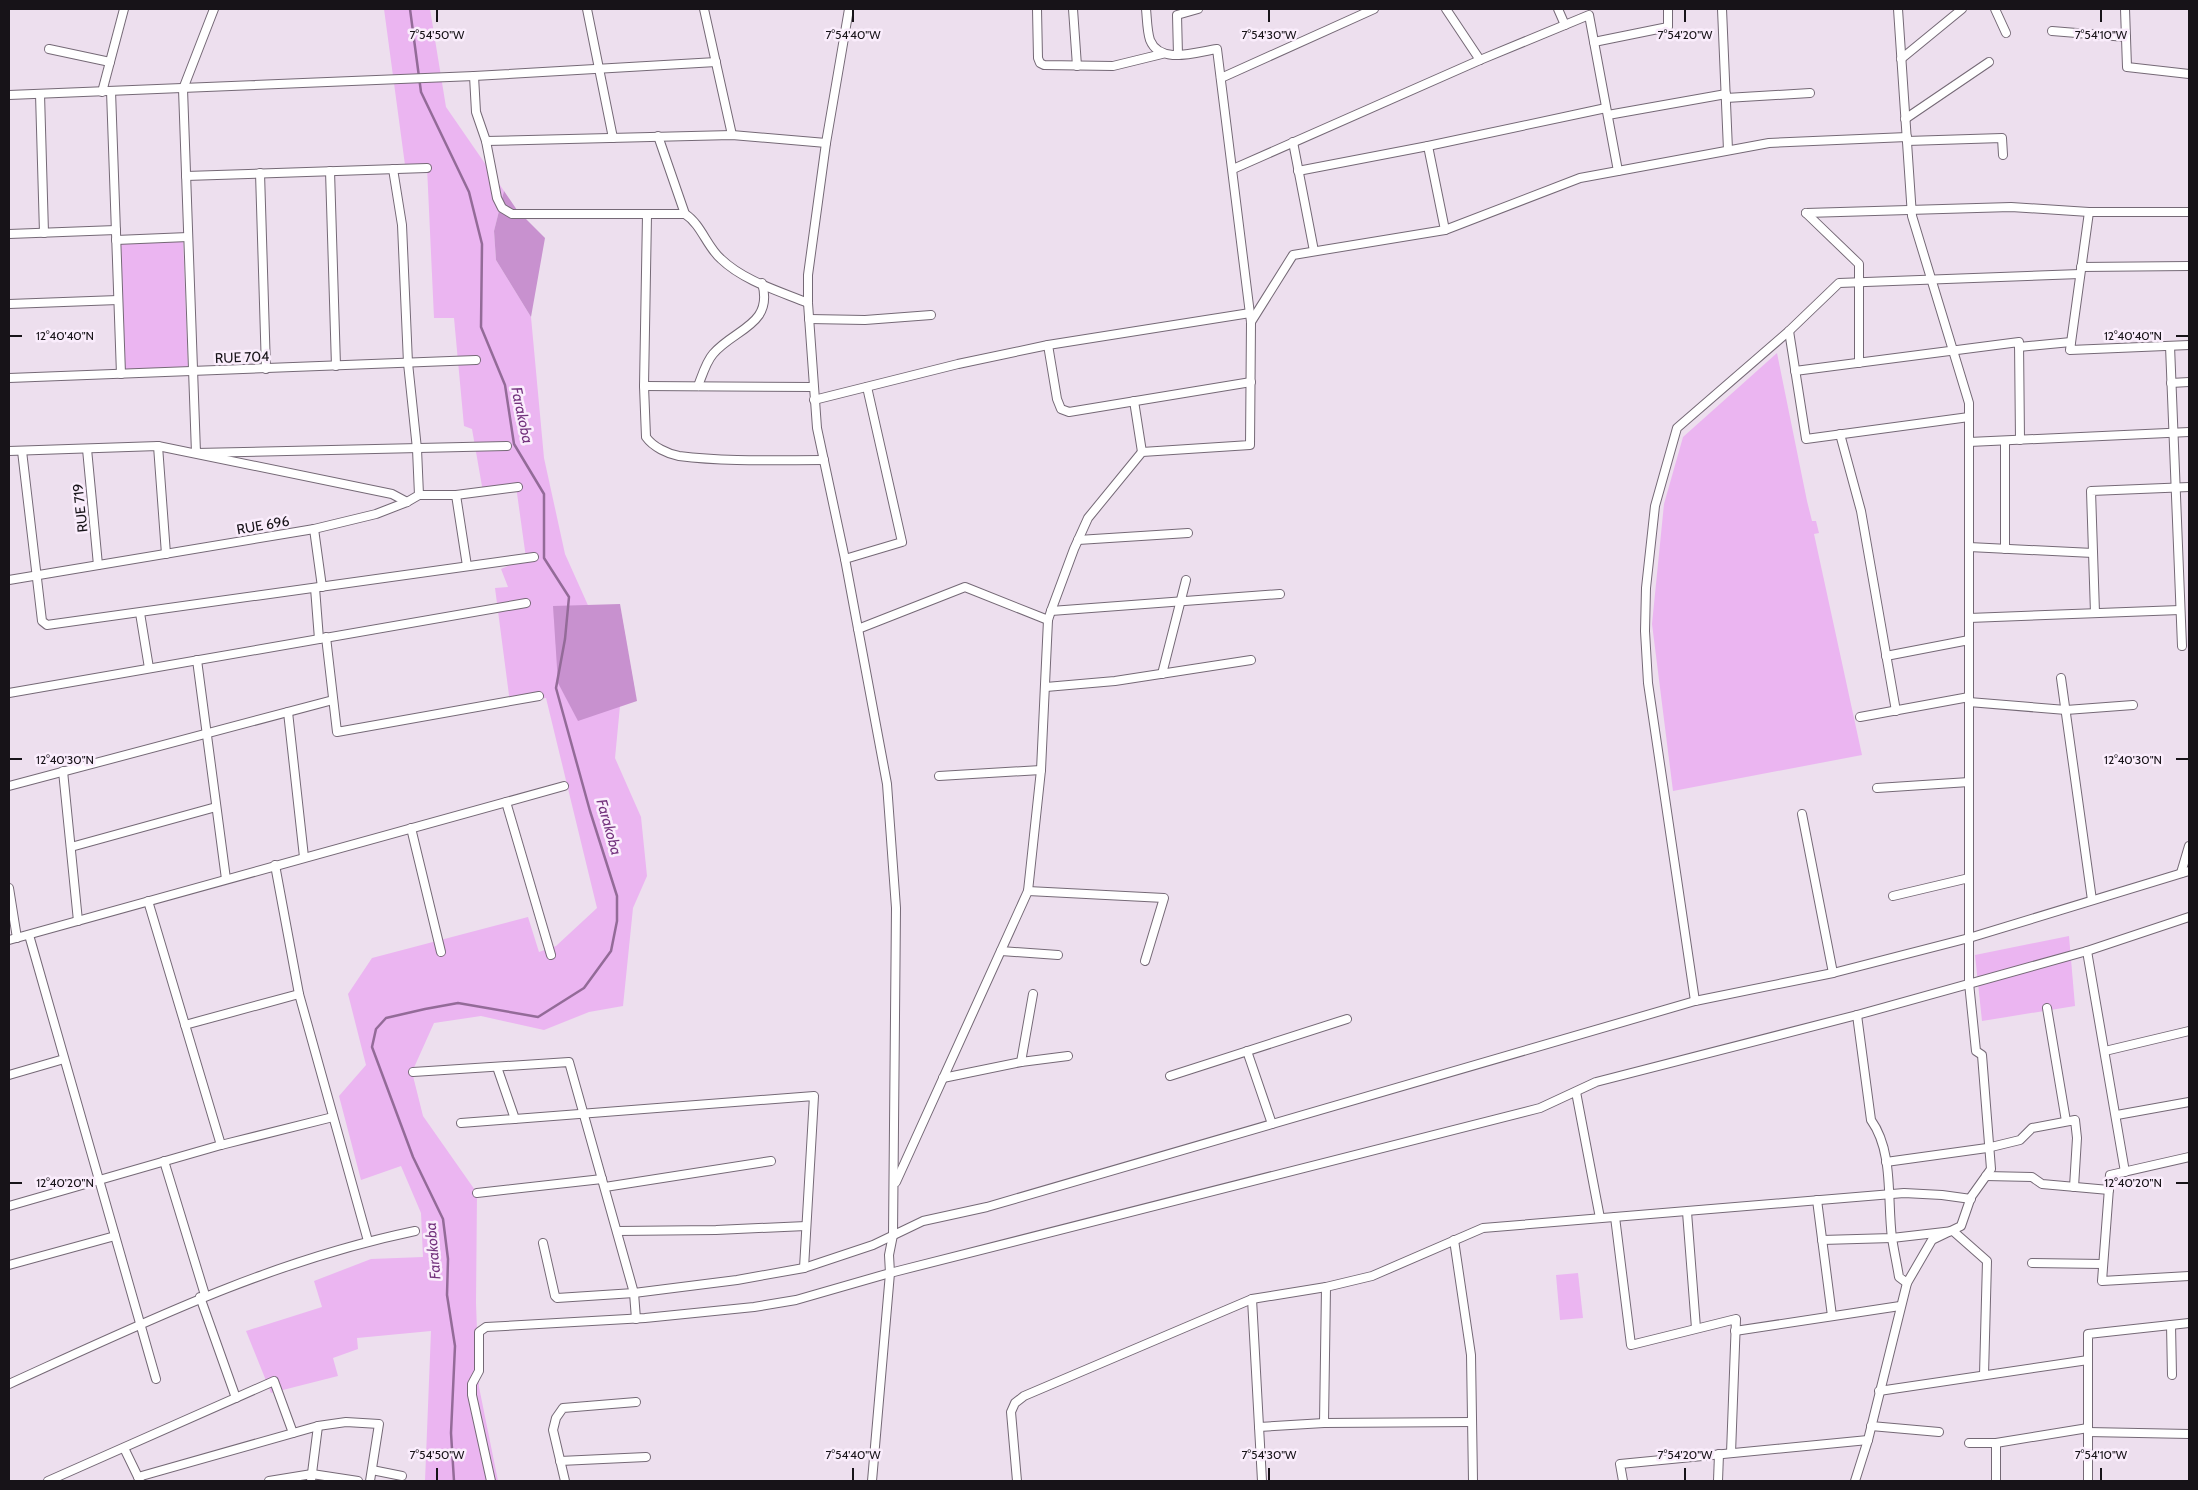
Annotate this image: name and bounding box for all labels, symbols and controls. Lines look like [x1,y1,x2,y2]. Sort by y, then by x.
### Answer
text: 7°54'50"W [410,27,465,42]
text: 7°54'40"W [825,27,881,42]
text: 7°54'30"W [1242,27,1297,42]
text: 7°54'20"W [1658,27,1713,42]
text: 7°54'10"W [2075,27,2128,42]
text: 12°40'40"N [36,328,94,343]
text: 12°40'40"N [2104,328,2162,343]
street label: RUE 704 [215,347,269,367]
water label: Farakoba [507,385,537,445]
street label: RUE 719 [68,483,92,533]
street label: RUE 696 [235,511,291,538]
text: 12°40'30"N [36,752,94,767]
text: 12°40'30"N [2104,752,2162,767]
water label: Farakoba [592,797,626,857]
text: 12°40'20"N [36,1175,94,1190]
text: 12°40'20"N [2104,1175,2162,1190]
water label: Farakoba [422,1222,444,1280]
text: 7°54'50"W [410,1447,465,1462]
text: 7°54'40"W [825,1447,881,1462]
text: 7°54'30"W [1242,1447,1297,1462]
text: 7°54'20"W [1658,1447,1713,1462]
text: 7°54'10"W [2075,1447,2128,1462]

